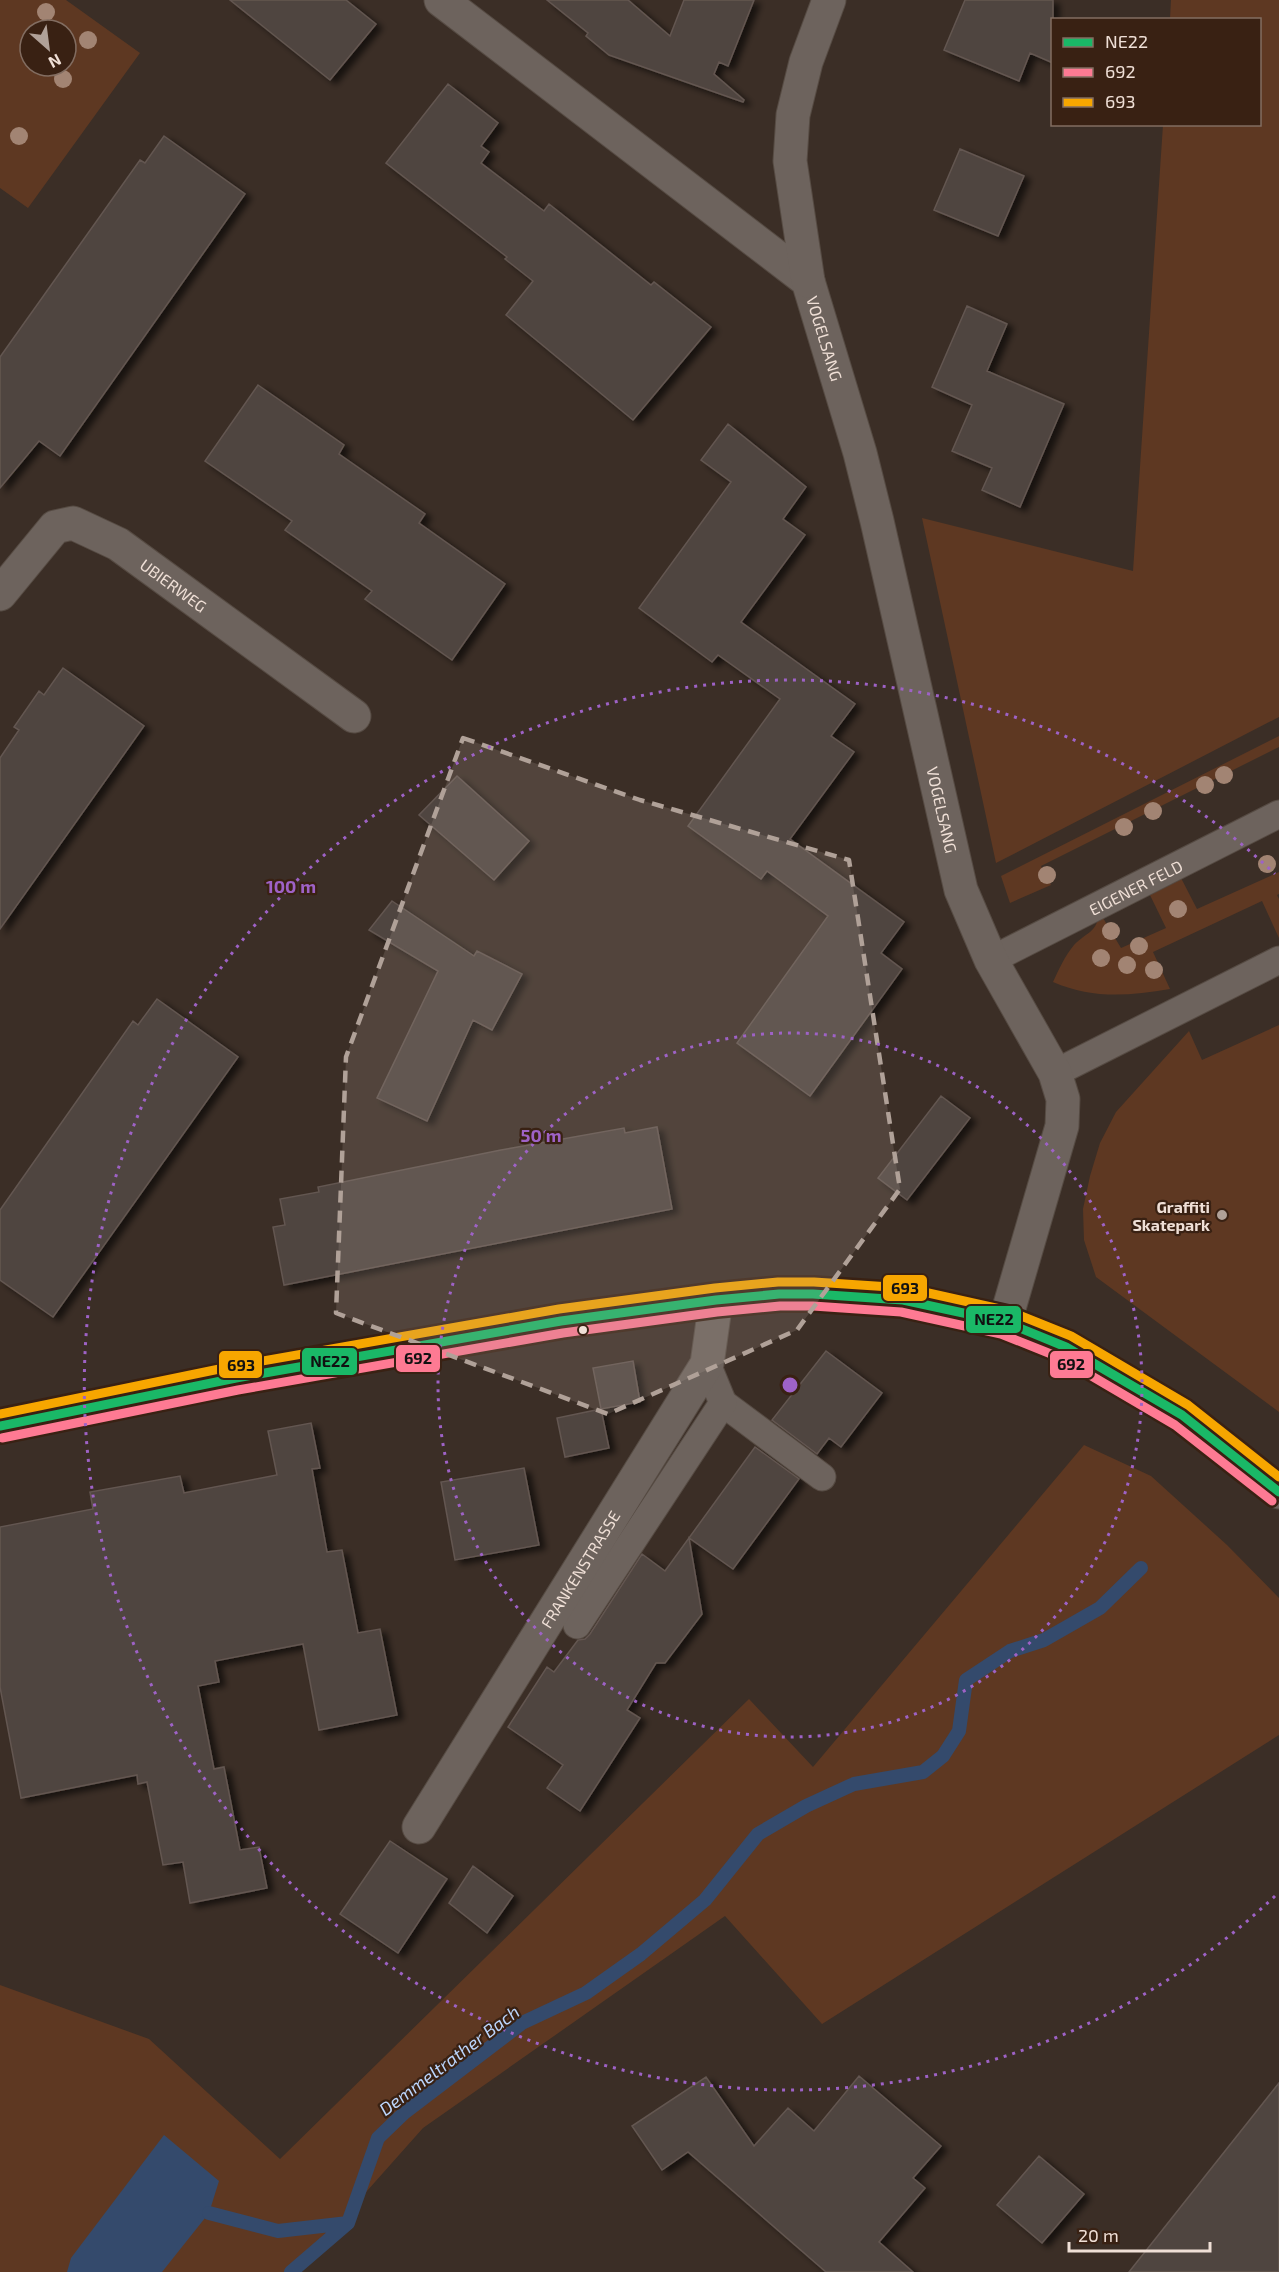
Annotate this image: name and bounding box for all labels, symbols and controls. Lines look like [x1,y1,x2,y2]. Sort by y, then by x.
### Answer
north arrow [18,18,78,78]
legend [1051,18,1261,126]
text: NE22 [1105,30,1148,52]
text: N [46,51,65,73]
text: 692 [1105,60,1136,82]
text: 693 [1105,90,1136,112]
street label: VOGELSANG [803,293,847,383]
street label: UBIERWEG [137,554,211,615]
street label: VOGELSANG [924,765,962,855]
street label: EIGENER FELD [1086,855,1185,918]
text: 100 m [266,875,316,897]
text: 50 m [520,1124,562,1146]
place label: Graffiti Skatepark [1132,1197,1210,1234]
marker: Graffiti Skatepark [1215,1208,1229,1222]
line badge: 693 [882,1274,928,1302]
text: 693 [891,1278,919,1297]
line badge: NE22 [965,1305,1022,1334]
text: NE22 [974,1309,1014,1328]
unlabelled marker [577,1324,589,1336]
line badge: 692 [395,1344,441,1373]
line badge: NE22 [301,1347,358,1376]
text: 692 [404,1348,432,1367]
line badge: 693 [218,1350,263,1379]
line badge: 692 [1049,1350,1094,1379]
text: NE22 [310,1351,350,1370]
text: 692 [1057,1354,1085,1373]
text: 693 [227,1355,255,1374]
centre of rings [780,1375,800,1395]
street label: FRANKENSTRASSE [536,1507,623,1631]
water label: Demmeltrather Bach [374,2000,524,2120]
scale bar [1069,2215,1210,2253]
text: 20 m [1078,2224,1119,2246]

